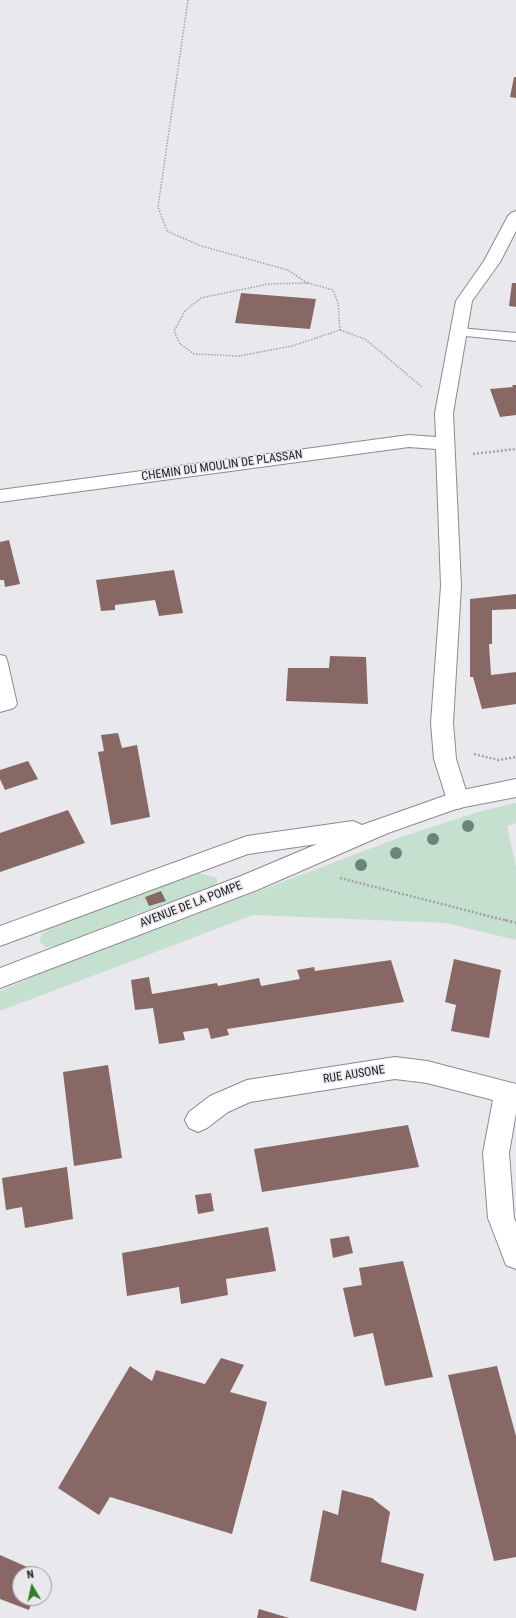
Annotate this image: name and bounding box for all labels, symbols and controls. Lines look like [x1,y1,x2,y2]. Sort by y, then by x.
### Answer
street label: CHEMIN DU MOULIN DE PLASSAN [141,448,303,484]
street label: AVENUE DE LA POMPE [138,879,244,931]
street label: RUE AUSONE [322,1063,386,1087]
north arrow [12,1566,52,1606]
text: N [26,1568,35,1582]

